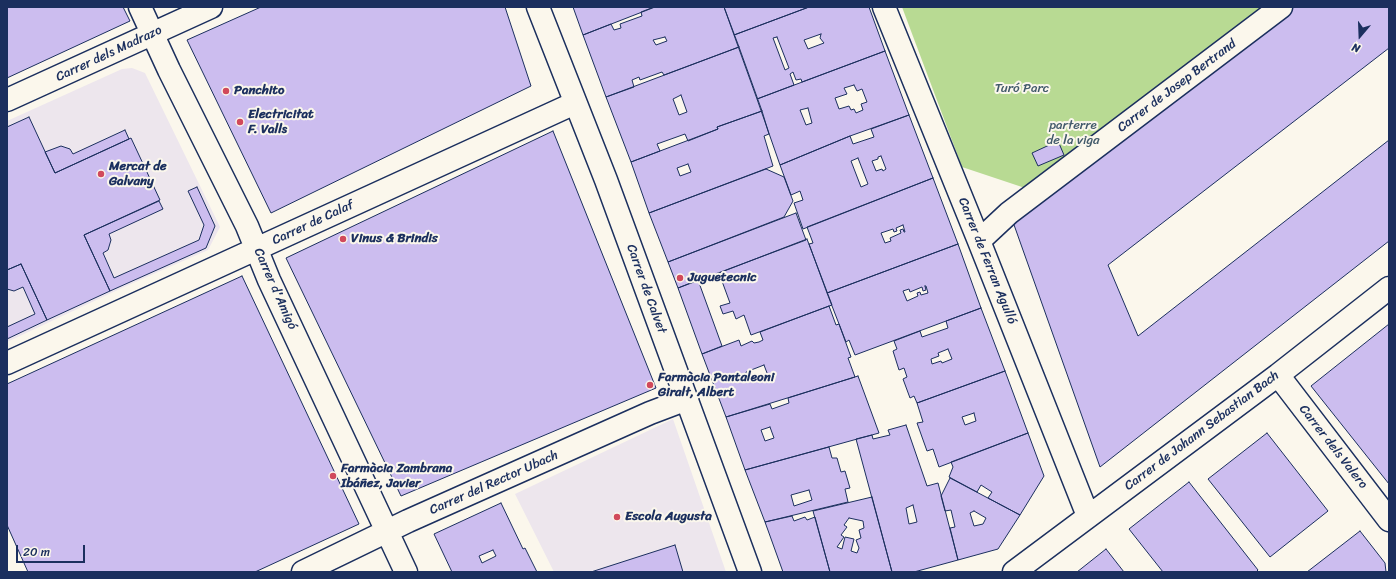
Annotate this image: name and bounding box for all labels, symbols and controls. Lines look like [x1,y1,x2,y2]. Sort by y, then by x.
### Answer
north arrow [1340,16,1380,56]
street label: Carrer dels Madrazo [54,23,164,85]
street label: Carrer de Josep Bertrand [1114,36,1240,136]
text: N [1349,38,1363,58]
park label: Turó Parc [995,81,1049,97]
place label: Panchito [234,83,284,99]
marker: Panchito [221,86,231,96]
place label: Electricitat F. Valls [248,107,314,138]
marker: Electricitat F. Valls [235,117,245,127]
park label: parterre de la viga [1046,118,1100,149]
place label: Mercat de Galvany [109,159,167,190]
marker: Mercat de Galvany [96,169,106,179]
street label: Carrer de Ferran Agulló [954,195,1020,327]
street label: Carrer de Calaf [270,197,356,249]
place label: Vinus & Brindis [351,231,438,247]
marker: Vinus & Brindis [338,234,348,244]
street label: Carrer de Calvet [623,242,669,336]
street label: Carrer d'Amigó [250,246,300,332]
place label: Juguetecnic [688,270,757,286]
marker: Juguetecnic [675,273,685,283]
street label: Carrer de Johann Sebastian Bach [1122,368,1282,494]
place label: Farmàcia Pantaleoni Giralt, Albert [658,370,774,401]
marker: Farmàcia Pantaleoni Giralt, Albert [645,380,655,390]
street label: Carrer dels Valero [1295,402,1371,492]
street label: Carrer del Rector Ubach [427,448,561,518]
place label: Farmàcia Zambrana Ibáñez, Javier [341,461,452,492]
marker: Farmàcia Zambrana Ibáñez, Javier [328,471,338,481]
place label: Escola Augusta [625,509,712,525]
marker: Escola Augusta [612,512,622,522]
scale bar [18,537,87,563]
text: 20 m [23,541,50,563]

